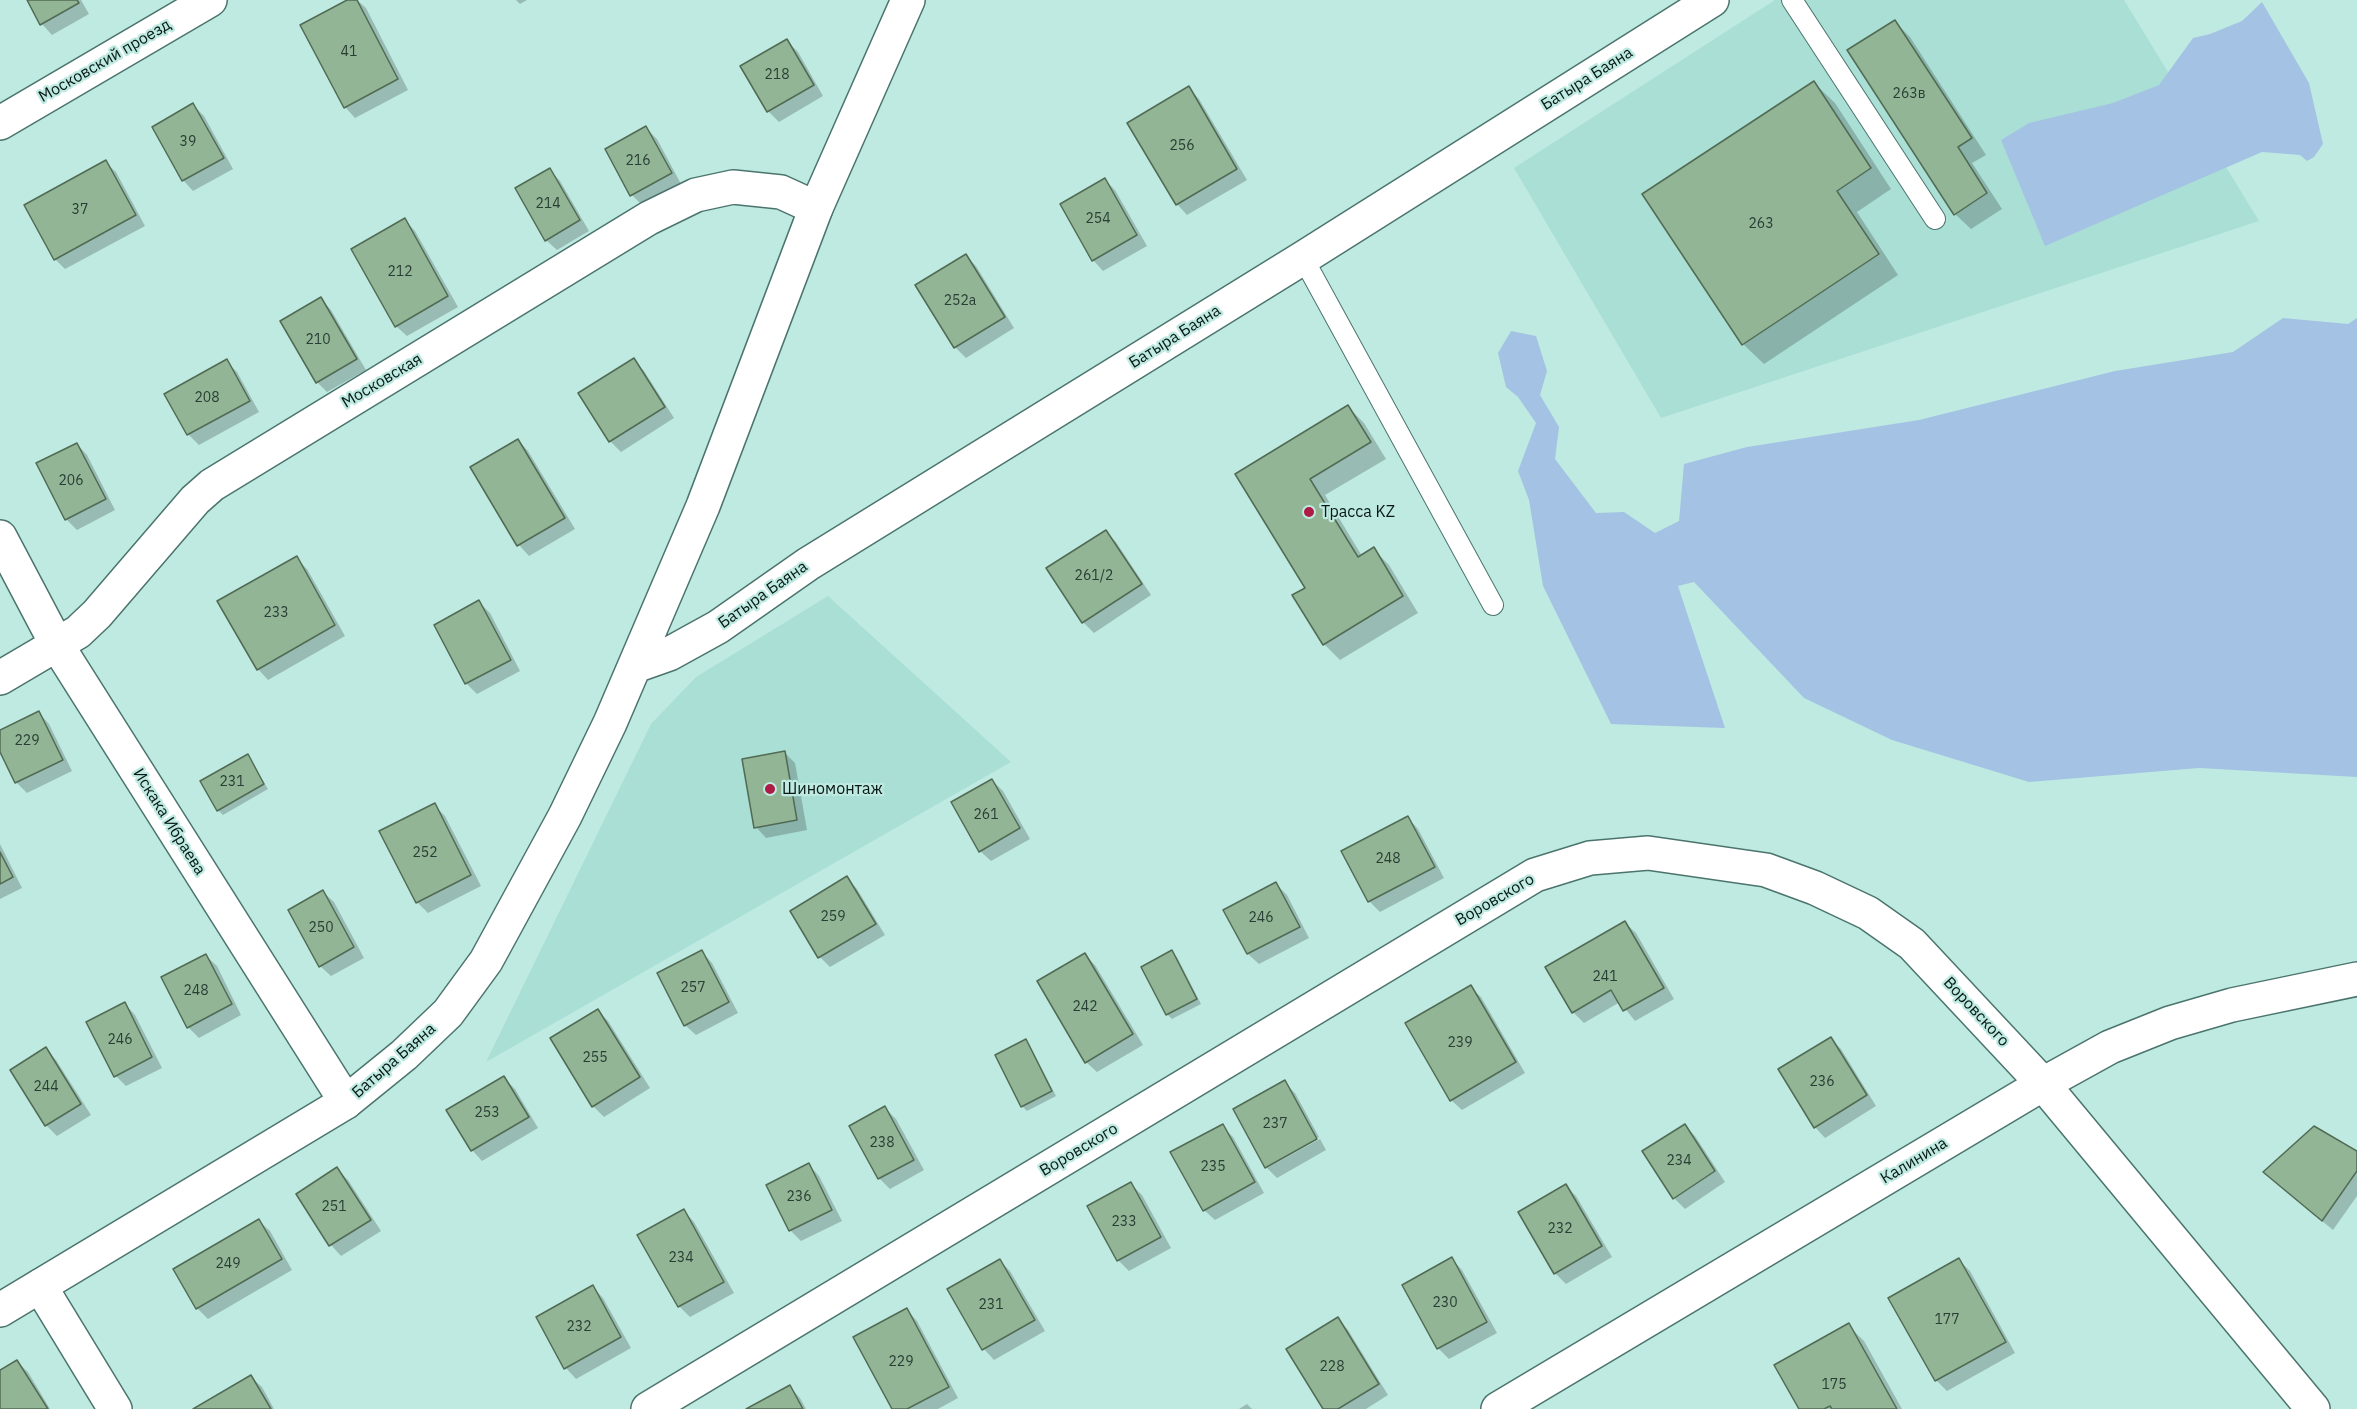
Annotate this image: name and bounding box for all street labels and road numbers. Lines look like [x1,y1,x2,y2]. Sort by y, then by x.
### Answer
street label: Московский проезд [35,15,175,107]
street label: Батыра Баяна [1538,43,1636,115]
street label: Батыра Баяна [1126,301,1224,373]
street label: Московская [338,350,426,412]
street label: Батыра Баяна [715,557,811,633]
street label: Искака Ибраева [129,765,209,879]
street label: Воровского [1452,870,1538,930]
street label: Воровского [1939,973,2013,1051]
street label: Батыра Баяна [348,1020,440,1102]
street label: Воровского [1036,1119,1122,1181]
street label: Калинина [1877,1134,1951,1188]

